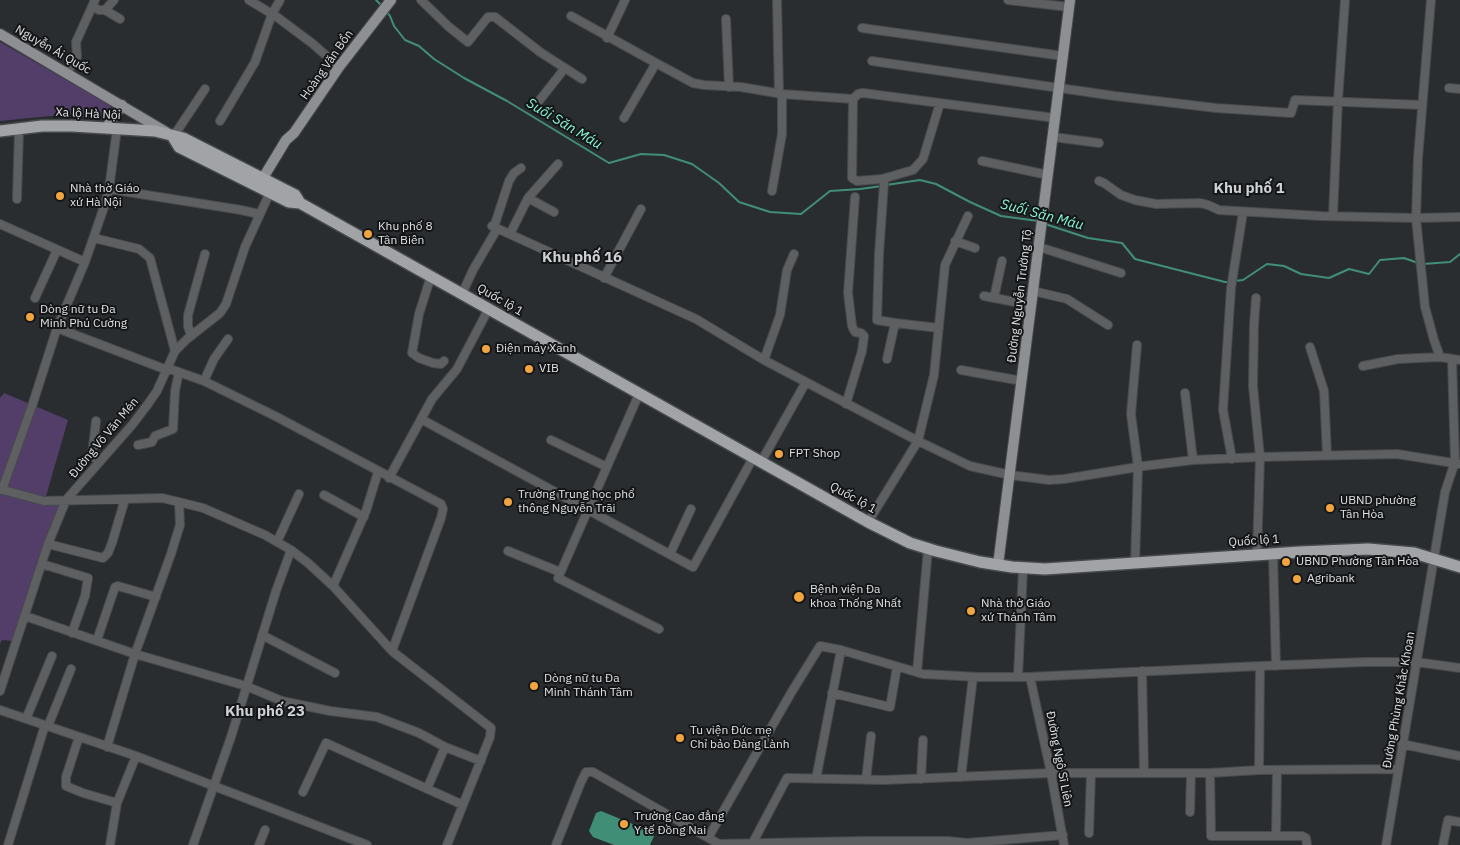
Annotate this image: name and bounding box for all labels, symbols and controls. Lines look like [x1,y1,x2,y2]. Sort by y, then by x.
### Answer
street label: Nguyễn Ái Quốc [12,22,94,78]
street label: Hoàng Văn Bổn [298,27,356,103]
water label: Suối Săn Máu [523,95,605,153]
street label: Xa lộ Hà Nội [55,105,121,123]
district label: Khu phố 1 [1214,180,1284,198]
place label: Nhà thờ Giáo xứ Hà Nội [70,182,140,210]
marker: Nhà thờ Giáo xứ Hà Nội [54,190,66,202]
water label: Suối Săn Máu [999,196,1085,234]
place label: Khu phố 8 Tân Biên [378,220,433,248]
marker: Khu phố 8 Tân Biên [362,228,374,240]
street label: Đường Nguyễn Trường Tộ [1005,228,1035,364]
district label: Khu phố 16 [542,249,622,267]
street label: Quốc lộ 1 [474,281,526,319]
place label: Dòng nữ tu Đa Minh Phú Cường [40,303,127,331]
marker: Dòng nữ tu Đa Minh Phú Cường [24,311,36,323]
place label: Điện máy Xanh [496,342,576,356]
marker: Điện máy Xanh [480,343,492,355]
place label: VIB [539,362,559,376]
marker: VIB [523,363,535,375]
street label: Đường Võ Văn Mén [66,395,142,481]
place label: FPT Shop [789,447,840,461]
marker: FPT Shop [773,448,785,460]
street label: Quốc lộ 1 [827,479,879,517]
place label: Trường Trung học phổ thông Nguyễn Trãi [518,488,635,516]
place label: UBND phường Tân Hòa [1340,494,1416,522]
marker: Trường Trung học phổ thông Nguyễn Trãi [502,496,514,508]
marker: UBND phường Tân Hòa [1324,502,1336,514]
street label: Quốc lộ 1 [1228,532,1280,550]
place label: UBND Phường Tân Hòa [1296,555,1419,569]
marker: UBND Phường Tân Hòa [1280,556,1292,568]
place label: Agribank [1307,572,1355,586]
marker: Agribank [1291,573,1303,585]
place label: Bệnh viện Đa khoa Thống Nhất [810,583,901,611]
marker: Bệnh viện Đa khoa Thống Nhất [792,590,806,604]
place label: Nhà thờ Giáo xứ Thánh Tâm [981,597,1056,625]
marker: Nhà thờ Giáo xứ Thánh Tâm [965,605,977,617]
street label: Đường Phùng Khắc Khoan [1380,631,1418,769]
place label: Dòng nữ tu Đa Minh Thánh Tâm [544,672,633,700]
marker: Dòng nữ tu Đa Minh Thánh Tâm [528,680,540,692]
district label: Khu phố 23 [225,703,305,721]
street label: Đường Ngô Sĩ Liên [1043,710,1075,808]
place label: Tu viện Đức mẹ Chỉ bảo Đàng Lành [690,724,790,752]
marker: Tu viện Đức mẹ Chỉ bảo Đàng Lành [674,732,686,744]
place label: Trường Cao đẳng Y tế Đồng Nai [634,810,724,838]
marker: Trường Cao đẳng Y tế Đồng Nai [618,818,630,830]

